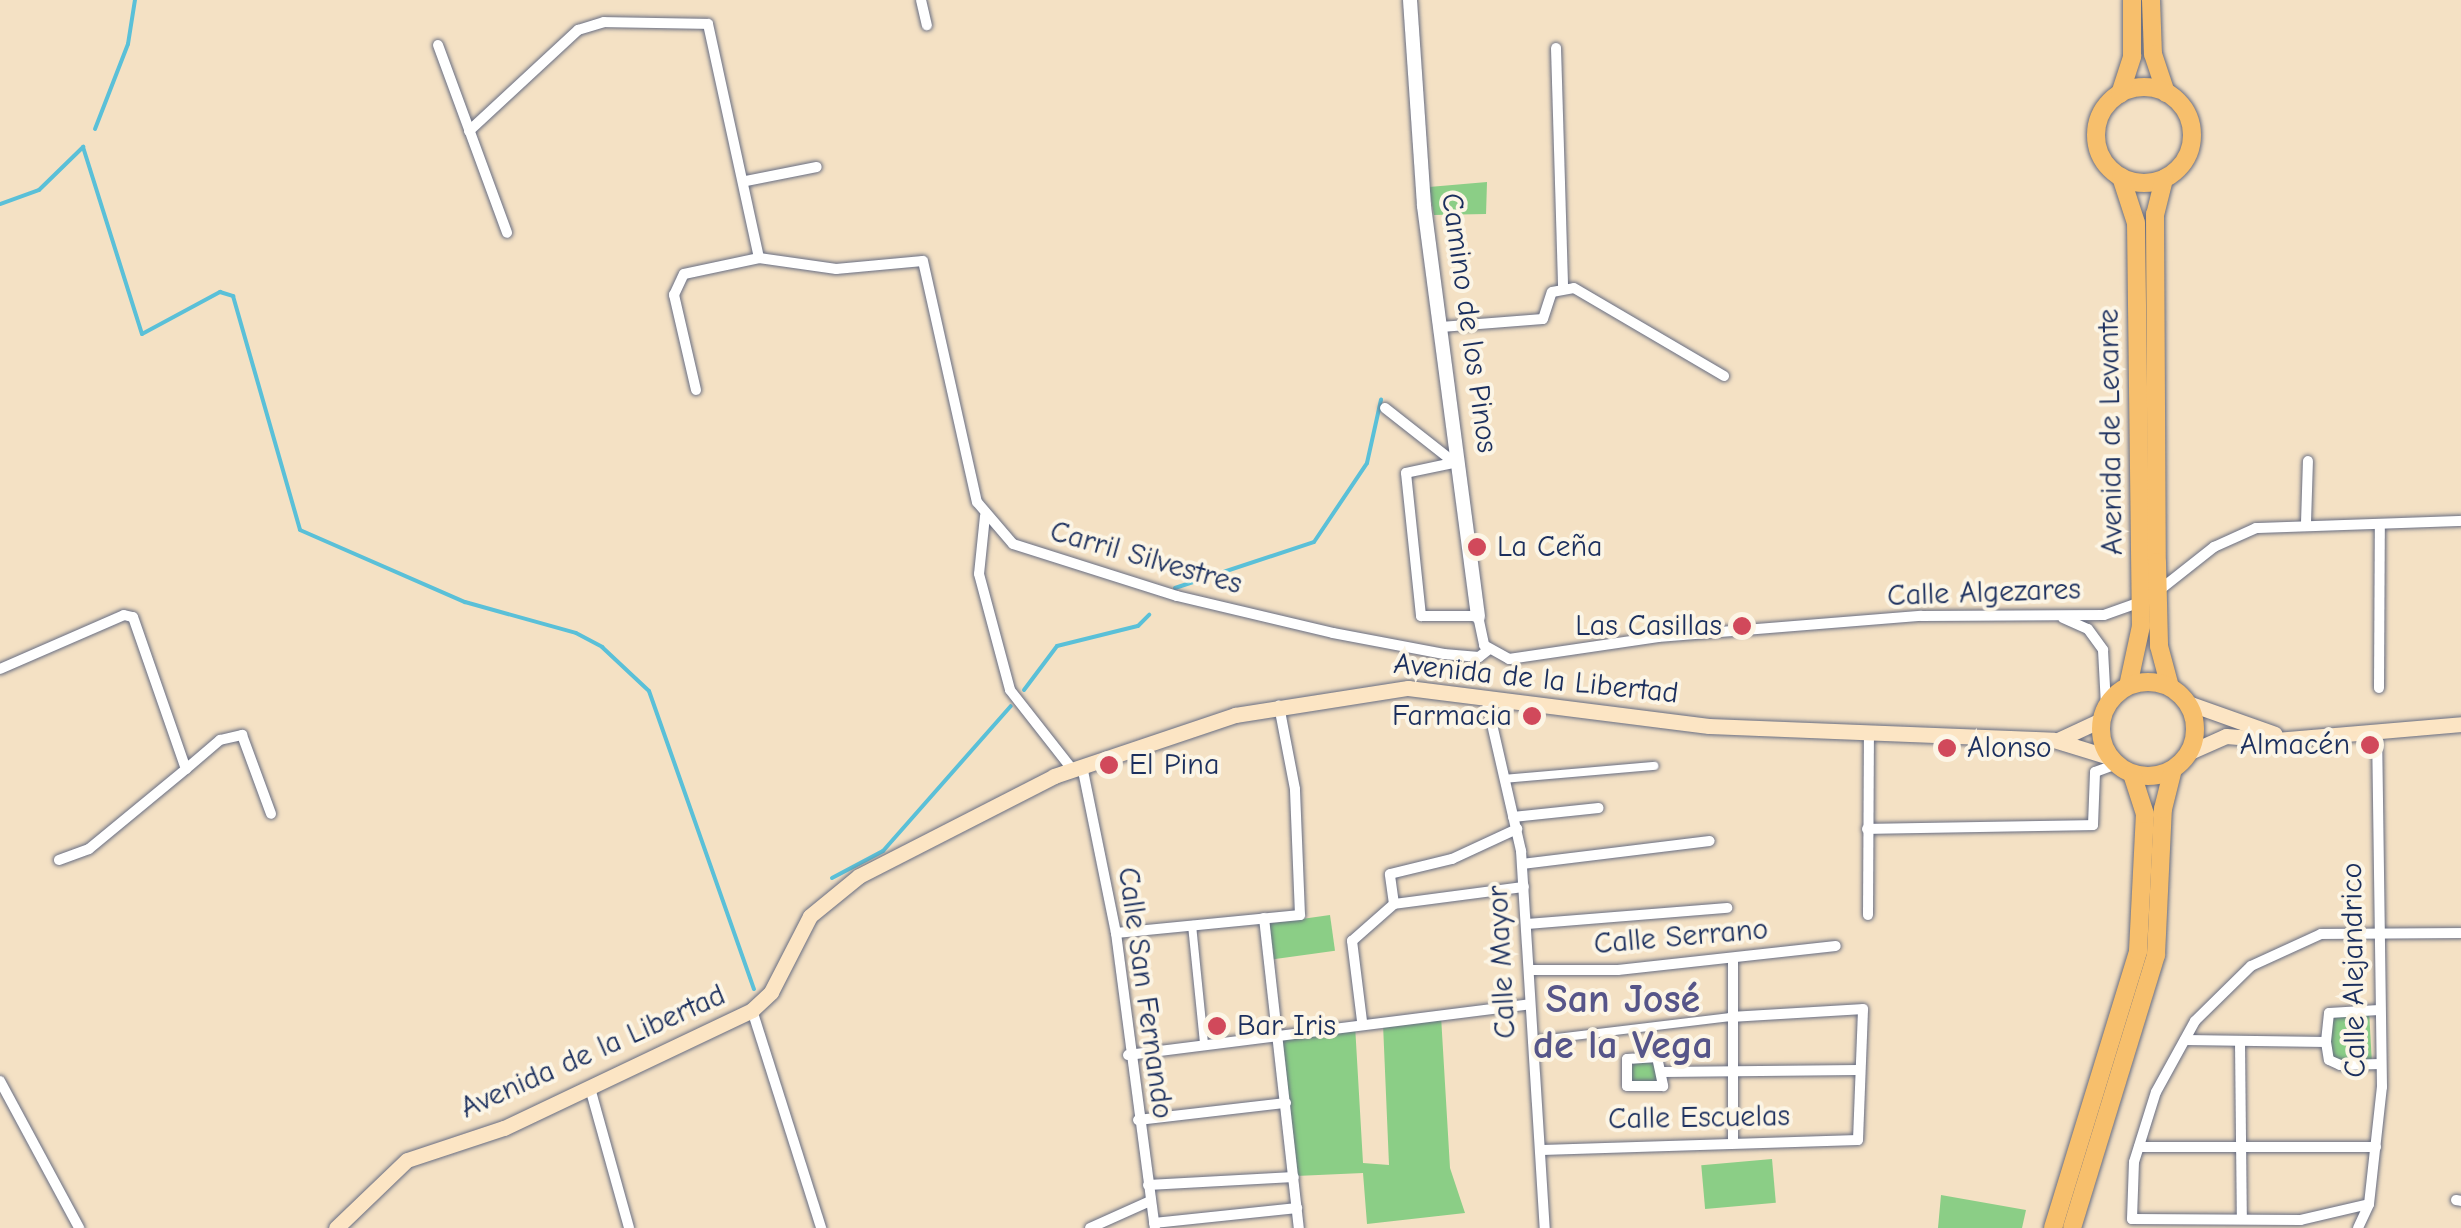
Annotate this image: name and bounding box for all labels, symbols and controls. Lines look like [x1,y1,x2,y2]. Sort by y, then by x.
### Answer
street label: Camino de los Pinos [1433,191,1505,455]
street label: Avenida de Levante [2091,308,2131,556]
street label: Carril Silvestres [1046,513,1246,603]
place label: La Ceña [1497,529,1603,565]
marker: La Ceña [1466,536,1488,558]
street label: Calle Algezares [1887,572,2081,614]
place label: Las Casillas [1575,608,1722,644]
marker: Las Casillas [1731,615,1753,637]
street label: Avenida de la Libertad [1392,646,1680,712]
place label: Farmacia [1392,698,1512,734]
marker: Farmacia [1521,705,1543,727]
place label: Almacén [2240,727,2350,763]
place label: Alonso [1967,730,2052,766]
marker: Almacén [2359,734,2381,756]
marker: Alonso [1936,737,1958,759]
place label: El Pina [1129,747,1219,783]
marker: El Pina [1098,754,1120,776]
street label: Calle Alejandrico [2334,862,2374,1078]
street label: Calle San Fernando [1110,865,1180,1121]
street label: Calle Mayor [1480,884,1524,1040]
street label: Calle Serrano [1592,911,1770,963]
district label: San José de la Vega [1533,975,1713,1069]
street label: Avenida de la Libertad [455,977,731,1127]
place label: Bar Iris [1237,1008,1336,1044]
marker: Bar Iris [1206,1015,1228,1037]
street label: Calle Escuelas [1608,1098,1790,1138]

